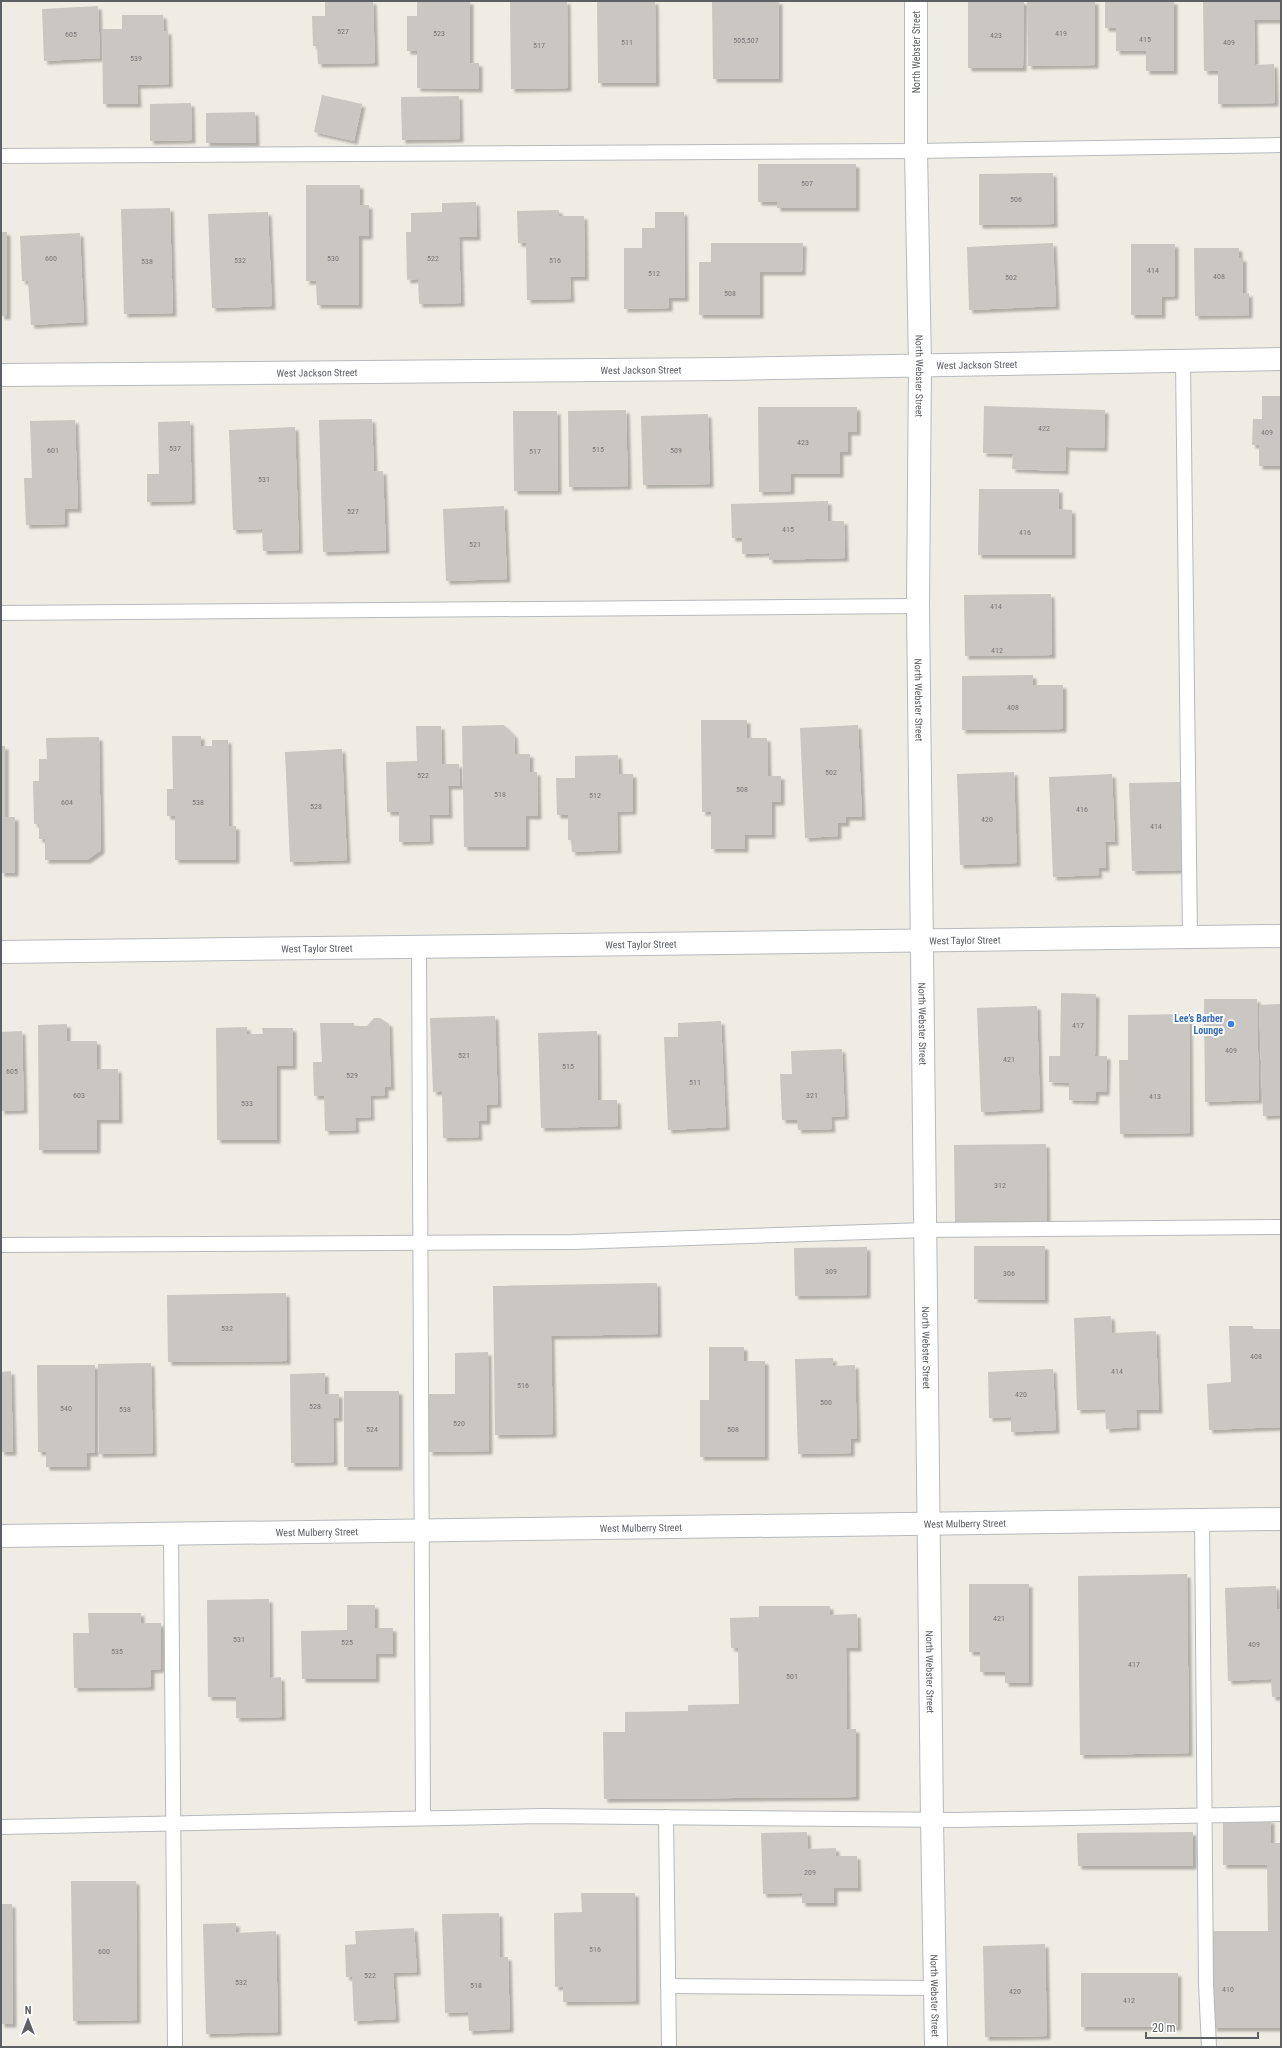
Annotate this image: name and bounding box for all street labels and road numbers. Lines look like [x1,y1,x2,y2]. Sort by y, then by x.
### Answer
street label: North Webster Street [911,11,922,93]
street label: North Webster Street [913,334,925,417]
street label: West Jackson Street [936,359,1018,371]
street label: West Jackson Street [600,364,682,376]
street label: West Jackson Street [276,367,358,379]
street label: North Webster Street [913,659,925,741]
street label: West Taylor Street [929,935,1001,946]
street label: West Taylor Street [605,939,677,950]
street label: West Taylor Street [281,943,353,954]
street label: North Webster Street [916,982,928,1065]
street label: North Webster Street [920,1306,932,1389]
street label: West Mulberry Street [924,1518,1006,1530]
street label: West Mulberry Street [600,1522,682,1534]
street label: West Mulberry Street [276,1526,358,1538]
street label: North Webster Street [924,1630,936,1713]
street label: North Webster Street [928,1954,941,2037]

